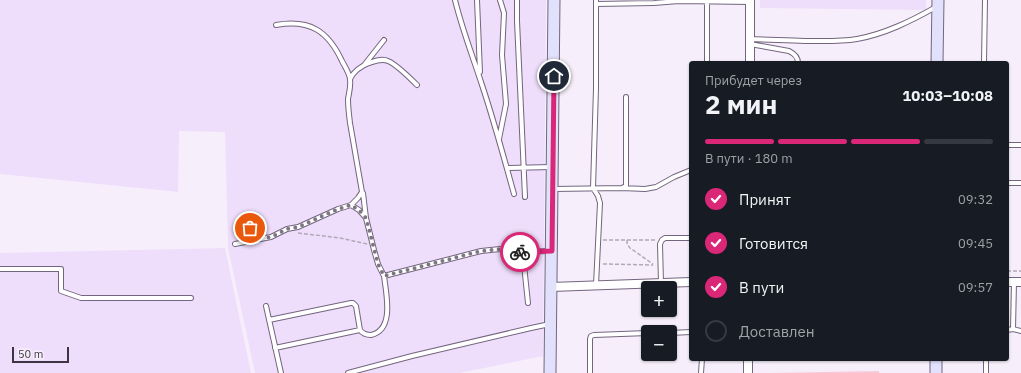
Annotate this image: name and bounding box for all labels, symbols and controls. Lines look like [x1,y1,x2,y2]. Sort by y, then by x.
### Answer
pin [537,59,571,93]
icon: home [543,65,565,87]
text: Прибудет через [705,72,802,89]
text: 10:03–10:08 [902,86,993,105]
text: 2 мин [705,87,777,121]
text: В пути · 180 m [705,150,793,167]
icon: check [705,188,727,210]
text: Принят [739,190,791,209]
text: 09:32 [958,191,993,208]
pin [233,211,267,245]
icon: bag [239,217,261,239]
courier [500,232,540,272]
icon: check [705,232,727,254]
text: Готовится [739,234,808,253]
text: 09:45 [958,235,993,252]
icon: bike [509,241,531,263]
icon: check [705,276,727,298]
text: В пути [739,278,784,297]
text: 09:57 [958,279,993,296]
map controls [641,281,677,361]
button: + [641,281,677,317]
text: Доставлен [739,322,815,341]
button: − [641,325,677,361]
scale bar [12,345,69,364]
text: 50 m [18,347,43,361]

